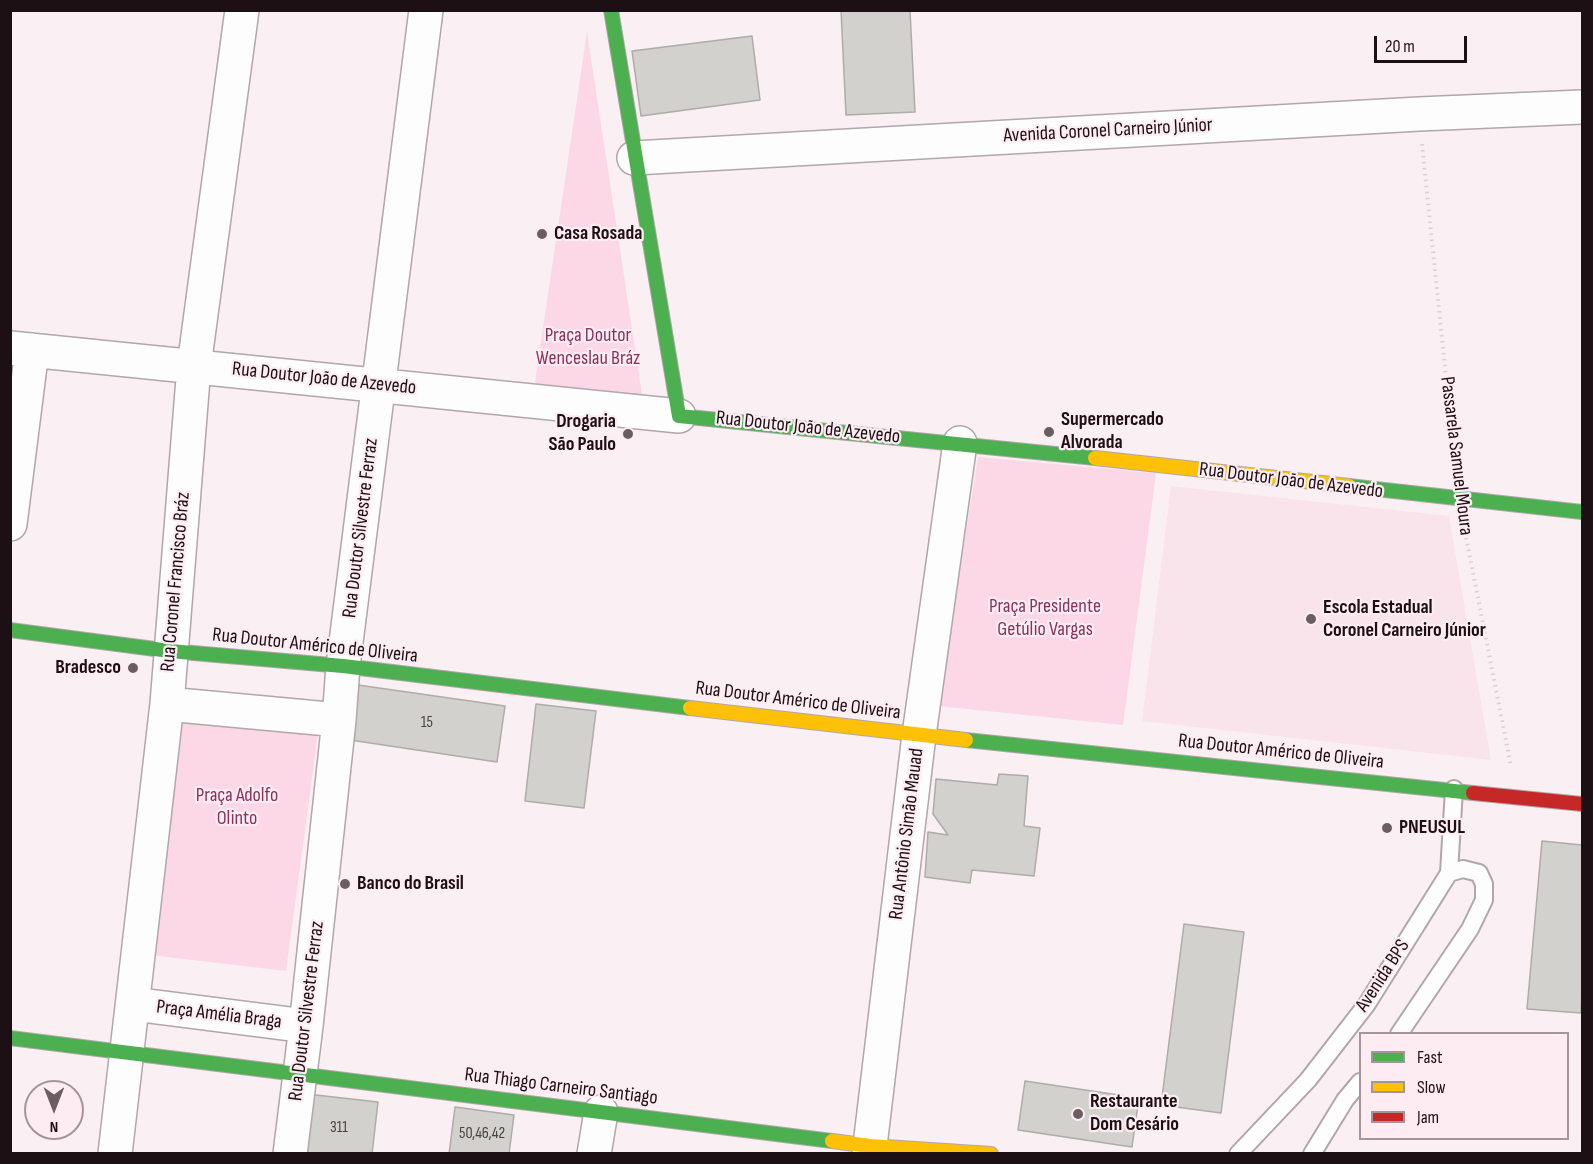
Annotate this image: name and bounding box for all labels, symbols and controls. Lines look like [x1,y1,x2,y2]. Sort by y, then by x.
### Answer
scale bar [1377,24,1470,62]
text: 20 m [1385,36,1415,57]
street label: Avenida Coronel Carneiro Júnior [1003,114,1213,148]
place label: Casa Rosada [554,222,642,246]
marker: Casa Rosada [535,227,549,241]
park label: Praça Doutor Wenceslau Bráz [536,324,640,371]
street label: Rua Doutor João de Azevedo [231,357,417,401]
street label: Passarela Samuel Moura [1434,375,1478,537]
street label: Rua Doutor João de Azevedo [715,406,901,450]
place label: Supermercado Alvorada [1061,408,1164,455]
place label: Drogaria São Paulo [548,410,616,457]
marker: Supermercado Alvorada [1042,425,1056,439]
marker: Drogaria São Paulo [621,427,635,441]
street label: Rua Doutor Silvestre Ferraz [338,437,384,619]
street label: Rua Doutor João de Azevedo [1198,458,1384,504]
street label: Rua Coronel Francisco Bráz [156,491,196,673]
park label: Praça Presidente Getúlio Vargas [989,595,1101,642]
place label: Escola Estadual Coronel Carneiro Júnior [1323,596,1486,643]
marker: Escola Estadual Coronel Carneiro Júnior [1304,612,1318,626]
street label: Rua Doutor Américo de Oliveira [211,623,419,669]
place label: Bradesco [55,656,121,680]
marker: Bradesco [126,661,140,675]
street label: Rua Doutor Américo de Oliveira [694,677,902,725]
house number: 15 [421,713,433,733]
street label: Rua Doutor Américo de Oliveira [1177,729,1385,775]
street label: Rua Antônio Simão Mauad [885,747,929,921]
park label: Praça Adolfo Olinto [196,784,278,831]
place label: PNEUSUL [1399,816,1465,840]
marker: PNEUSUL [1380,821,1394,835]
place label: Banco do Brasil [357,872,464,896]
marker: Banco do Brasil [338,877,352,891]
street label: Rua Doutor Silvestre Ferraz [284,920,330,1102]
street label: Avenida BPS [1351,935,1415,1017]
street label: Praça Amélia Braga [155,995,283,1035]
legend [1359,1032,1569,1140]
text: Fast [1417,1047,1442,1068]
street label: Rua Thiago Carneiro Santiago [463,1063,659,1111]
text: Slow [1417,1077,1446,1098]
north arrow [24,1080,84,1140]
place label: Restaurante Dom Cesário [1090,1090,1179,1137]
marker: Restaurante Dom Cesário [1071,1107,1085,1121]
text: Jam [1417,1107,1439,1128]
text: N [50,1117,58,1136]
house number: 311 [330,1118,348,1138]
house number: 50,46,42 [459,1124,505,1144]

